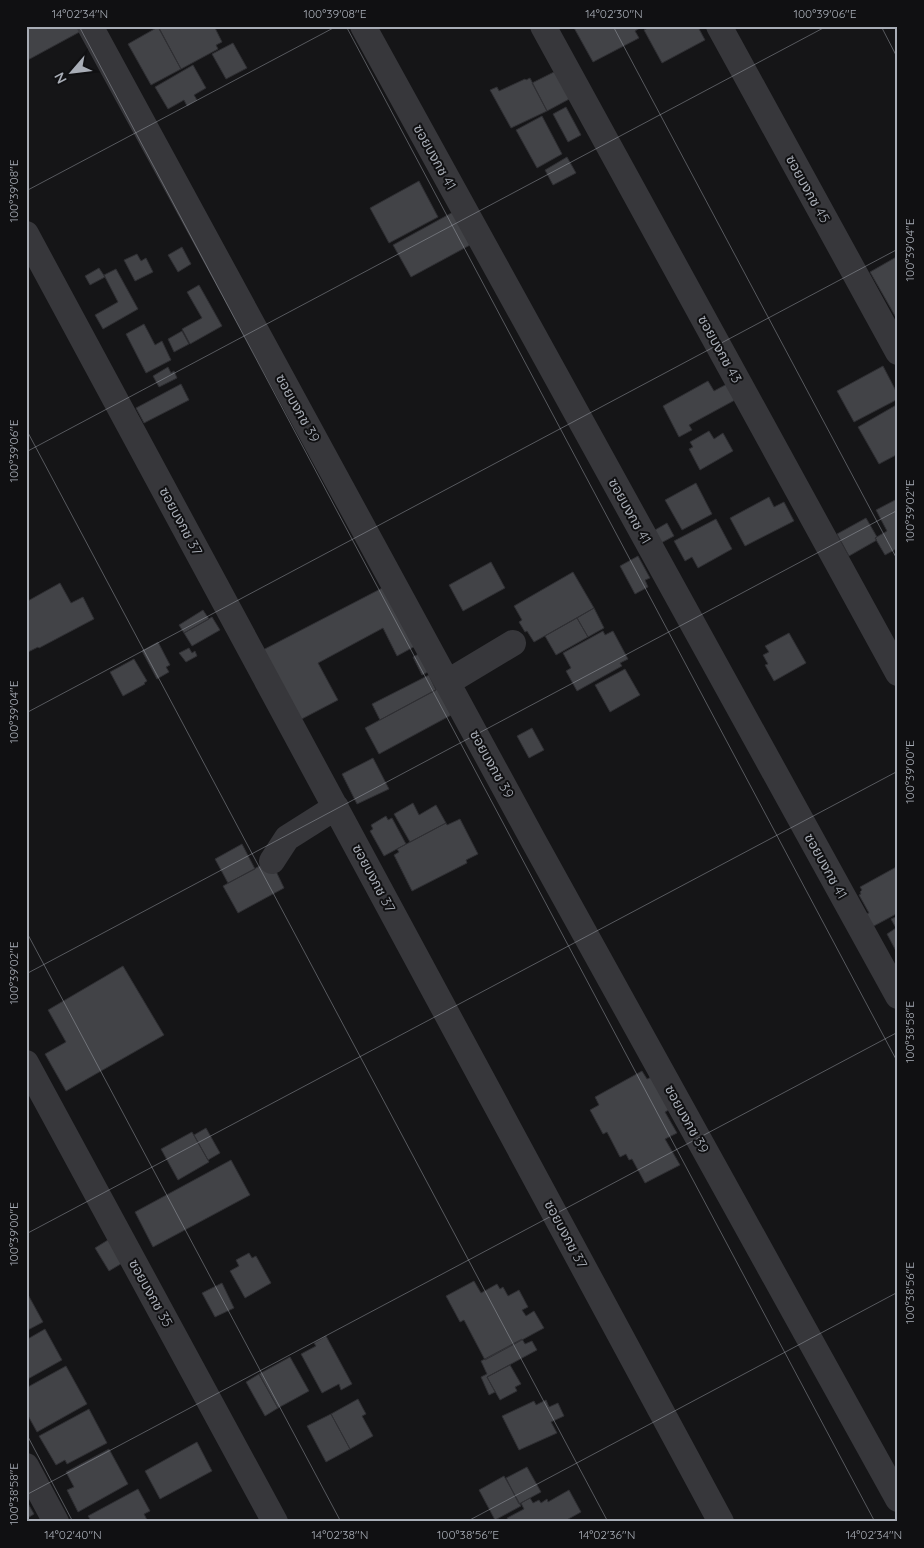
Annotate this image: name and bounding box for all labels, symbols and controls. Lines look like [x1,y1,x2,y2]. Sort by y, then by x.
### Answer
text: 14°02'34"N [52,6,108,21]
text: 100°39'08"E [303,6,367,21]
text: 14°02'30"N [585,6,643,21]
text: 100°39'06"E [793,6,857,21]
north arrow [48,48,98,98]
text: N [50,69,71,87]
street label: ซอยบงกช 41 [410,121,460,193]
street label: ซอยบงกช 45 [782,152,834,226]
text: 100°39'08"E [6,159,21,223]
text: 100°39'04"E [902,218,917,281]
street label: ซอยบงกช 43 [694,312,746,386]
street label: ซอยบงกช 39 [272,371,324,445]
text: 100°39'06"E [6,419,21,483]
street label: ซอยบงกช 41 [605,475,655,547]
text: 100°39'02"E [902,479,917,543]
street label: ซอยบงกช 37 [156,484,206,558]
text: 100°39'04"E [6,680,21,743]
street label: ซอยบงกช 39 [466,727,518,801]
text: 100°39'00"E [902,740,917,804]
street label: ซอยบงกช 41 [801,830,851,902]
street label: ซอยบงกช 37 [349,841,399,915]
text: 100°39'02"E [6,941,21,1005]
text: 100°38'58"E [902,1001,917,1063]
street label: ซอยบงกช 39 [661,1082,713,1156]
street label: ซอยบงกช 37 [541,1197,591,1271]
text: 100°39'00"E [6,1202,21,1266]
street label: ซอยบงกช 35 [125,1256,177,1330]
text: 100°38'56"E [902,1262,917,1324]
text: 100°38'58"E [6,1463,21,1525]
text: 14°02'40"N [44,1527,102,1542]
text: 14°02'38"N [312,1527,368,1542]
text: 100°38'56"E [437,1527,499,1542]
text: 14°02'36"N [579,1527,635,1542]
text: 14°02'34"N [846,1527,902,1542]

